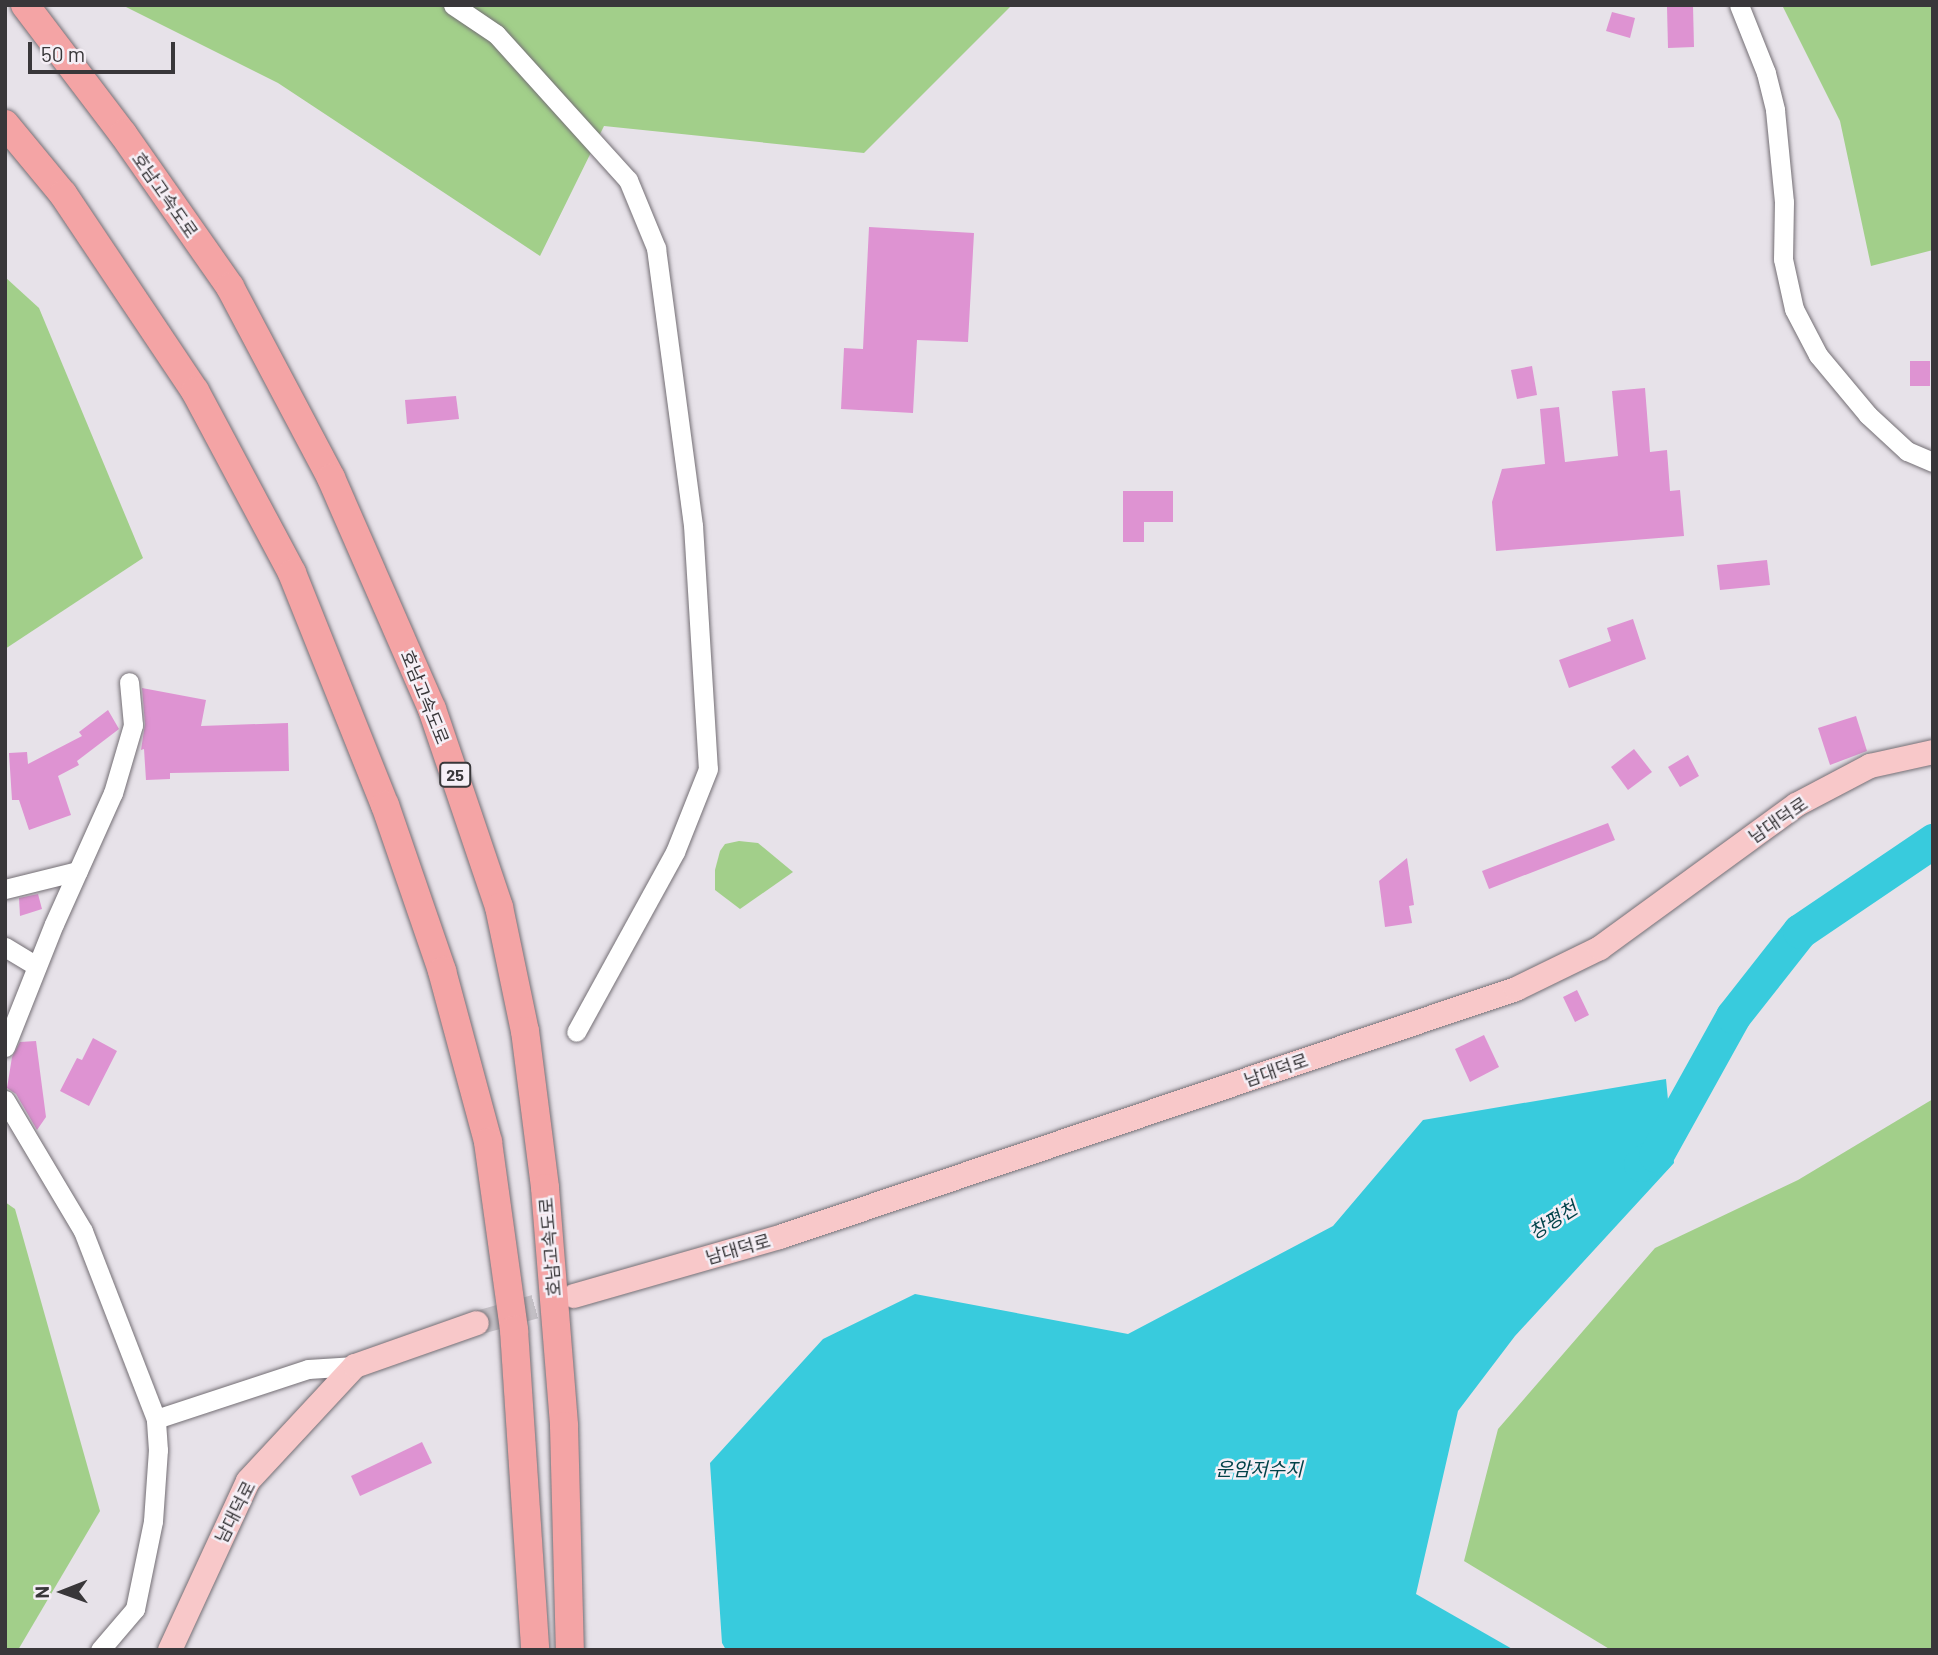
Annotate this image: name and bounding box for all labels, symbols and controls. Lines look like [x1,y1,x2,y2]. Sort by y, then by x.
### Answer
scale bar [32,28,178,72]
text: 50 m [41,41,85,66]
street label: 호남고속도로 [128,148,202,242]
street label: 호남고속도로 [396,647,454,747]
road number: 25 [438,762,472,788]
street label: 남대덕로 [1745,793,1811,847]
street label: 남대덕로 [1241,1049,1311,1091]
water label: 창평천 [1525,1196,1581,1244]
street label: 호남고속도로 [535,1197,565,1297]
street label: 남대덕로 [703,1229,773,1269]
water label: 운암저수지 [1215,1458,1303,1480]
street label: 남대덕로 [210,1478,260,1546]
north arrow [28,1557,98,1627]
text: N [30,1586,53,1599]

